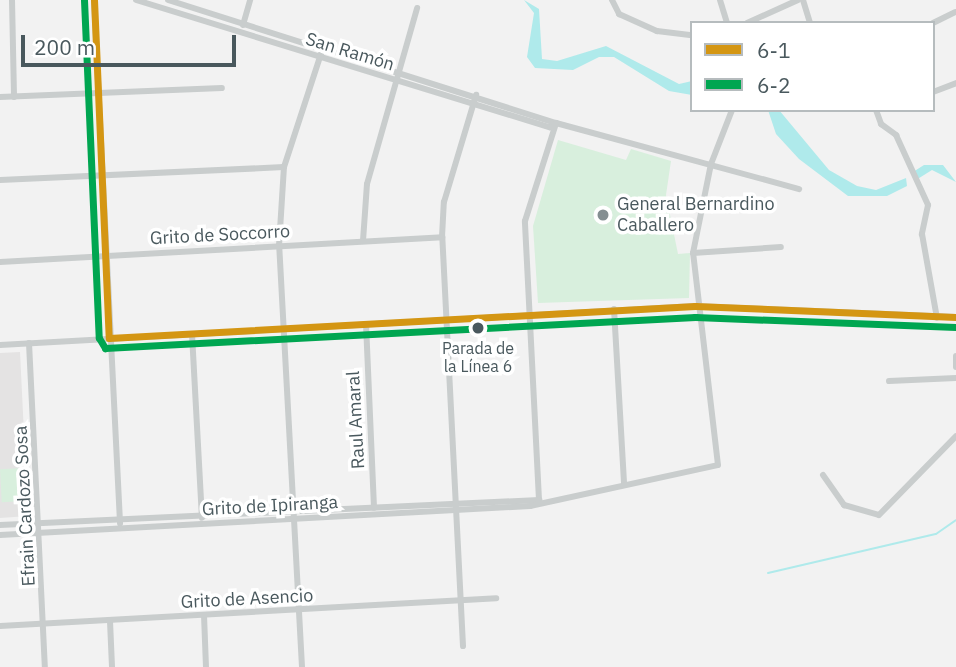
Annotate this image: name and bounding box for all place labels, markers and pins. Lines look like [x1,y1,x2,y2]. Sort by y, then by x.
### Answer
place label: General Bernardino Caballero [617,194,775,236]
marker: General Bernardino Caballero [595,207,611,223]
marker: Parada de la Línea 6 [471,321,485,335]
place label: Parada de la Línea 6 [442,338,514,376]

